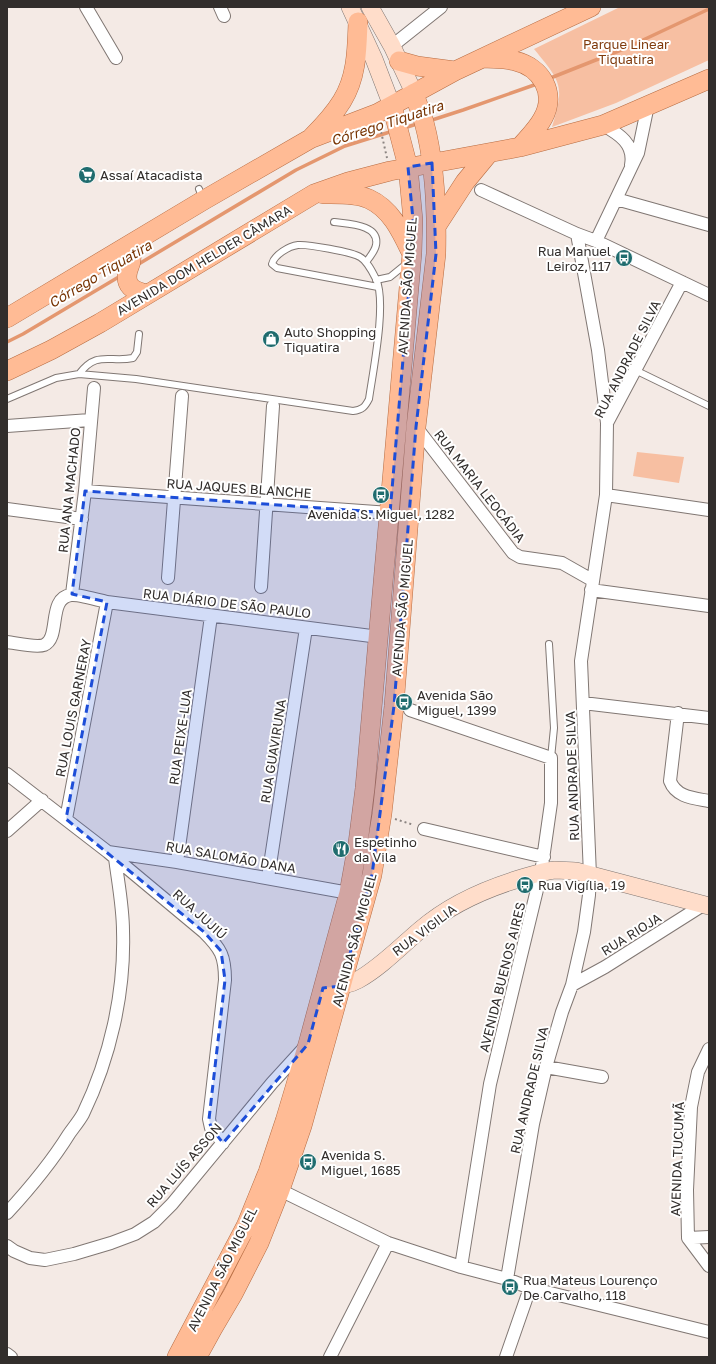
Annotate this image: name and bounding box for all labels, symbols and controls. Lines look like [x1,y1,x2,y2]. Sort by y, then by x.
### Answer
park label: Parque Linear Tiquatira [583,36,669,67]
water label: Córrego Tiquatira [328,96,446,149]
supermarket icon: Assaí Atacadista [77,165,97,185]
place label: Assaí Atacadista [100,167,203,183]
street label: AVENIDA DOM HELDER CÂMARA [114,201,295,319]
street label: AVENIDA SÃO MIGUEL [394,216,420,355]
water label: Córrego Tiquatira [45,236,155,311]
place label: Rua Manuel Leiroz, 117 [538,243,611,274]
bus stop icon: Rua Manuel Leiroz, 117 [614,248,634,268]
street label: RUA ANDRADE SILVA [590,297,664,421]
place label: Auto Shopping Tiquatira [284,324,376,355]
shop icon: Auto Shopping Tiquatira [261,329,281,349]
street label: RUA ANA MACHADO [54,426,84,554]
street label: RUA MARIA LEOCÁDIA [431,426,529,546]
street label: RUA JAQUES BLANCHE [166,475,312,501]
bus stop icon: Avenida S. Miguel, 1282 [371,485,391,505]
place label: Avenida S. Miguel, 1282 [307,506,455,522]
street label: AVENIDA SÃO MIGUEL [388,538,416,677]
street label: RUA DIÁRIO DE SÃO PAULO [142,585,312,621]
street label: RUA LOUIS GARNERAY [52,637,94,778]
place label: Avenida São Miguel, 1399 [417,687,497,718]
street label: RUA PEIXE-LUA [165,688,195,786]
bus stop icon: Avenida São Miguel, 1399 [394,692,414,712]
street label: RUA GUAVIRUNA [257,698,289,804]
street label: RUA ANDRADE SILVA [562,710,582,841]
place label: Espetinho da Vila [354,834,417,865]
street label: RUA SALOMÃO DANA [165,838,298,876]
restaurant icon: Espetinho da Vila [331,839,351,859]
street label: AVENIDA SÃO MIGUEL [328,871,380,1009]
bus stop icon: Rua Vigília, 19 [515,875,535,895]
place label: Rua Vigília, 19 [538,877,625,893]
street label: RUA JUJIÚ [170,886,230,942]
street label: AVENIDA BUENOS AIRES [476,900,528,1054]
street label: RUA VIGILIA [389,901,459,959]
street label: RUA RIOJA [598,909,664,959]
street label: RUA ANDRADE SILVA [507,1025,551,1155]
street label: AVENIDA TUCUMÃ [667,1101,687,1217]
street label: RUA LUÍS ASSON [143,1120,225,1210]
place label: Avenida S. Miguel, 1685 [321,1147,401,1178]
bus stop icon: Avenida S. Miguel, 1685 [298,1152,318,1172]
street label: AVENIDA SÃO MIGUEL [184,1203,261,1334]
place label: Rua Mateus Lourenço De Carvalho, 118 [523,1272,658,1303]
bus stop icon: Rua Mateus Lourenço De Carvalho, 118 [500,1277,520,1297]

